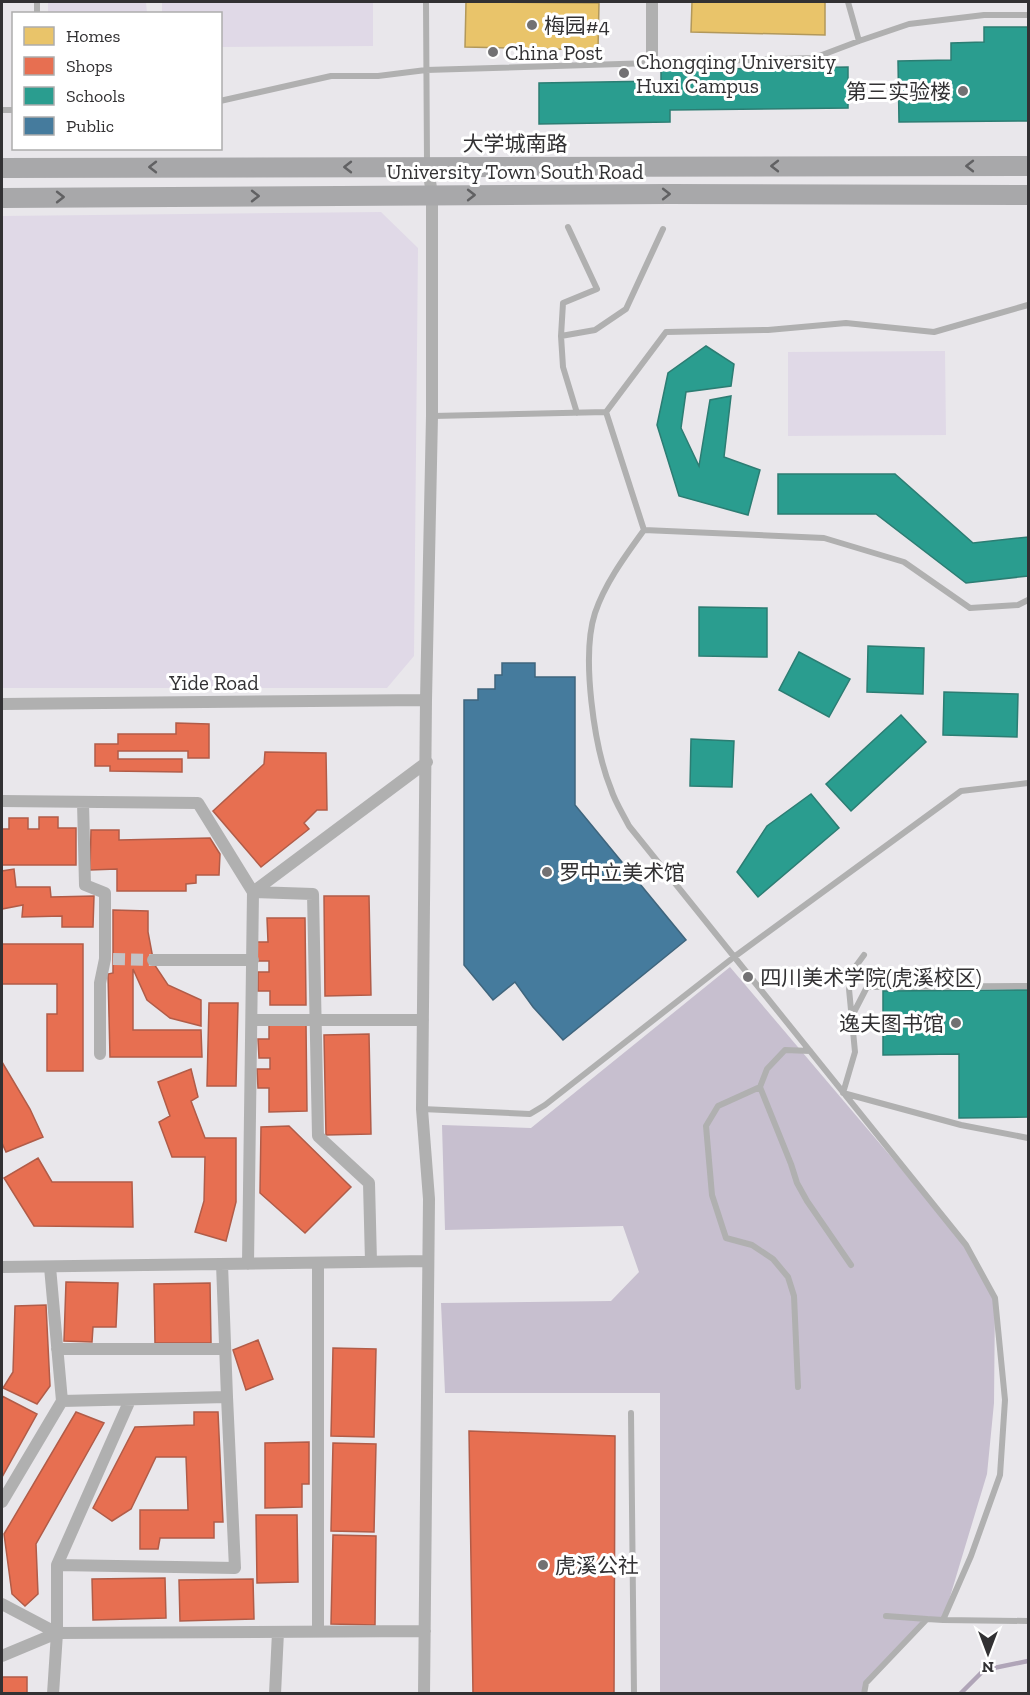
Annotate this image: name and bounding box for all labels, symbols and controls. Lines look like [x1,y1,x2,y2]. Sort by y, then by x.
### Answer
legend [12,12,222,150]
place label: 梅园#4 [544,13,610,38]
marker: 梅园#4 [525,18,539,32]
text: Homes [66,25,120,47]
place label: China Post [505,40,603,65]
marker: China Post [486,45,500,59]
place label: Chongqing University Huxi Campus [636,49,836,98]
text: Shops [66,55,113,77]
marker: Chongqing University Huxi Campus [617,66,631,80]
place label: 第三实验楼 [846,79,951,104]
marker: 第三实验楼 [956,84,970,98]
text: Schools [66,85,125,107]
text: Public [66,115,114,137]
street label: 大学城南路 [463,131,568,156]
street label: University Town South Road [387,159,644,184]
one-way arrow [771,160,780,172]
one-way arrow [966,160,975,172]
one-way arrow [149,161,158,173]
one-way arrow [344,161,353,173]
one-way arrow [661,188,670,200]
one-way arrow [466,189,475,201]
one-way arrow [250,190,259,202]
one-way arrow [55,191,64,203]
street label: Yide Road [168,670,259,695]
place label: 罗中立美术馆 [559,860,685,885]
marker: 罗中立美术馆 [540,865,554,879]
place label: 四川美术学院(虎溪校区) [760,965,982,990]
marker: 四川美术学院(虎溪校区) [741,970,755,984]
place label: 逸夫图书馆 [839,1011,944,1036]
marker: 逸夫图书馆 [949,1016,963,1030]
place label: 虎溪公社 [555,1553,639,1578]
marker: 虎溪公社 [536,1558,550,1572]
north arrow [958,1623,1018,1683]
text: N [982,1658,994,1677]

